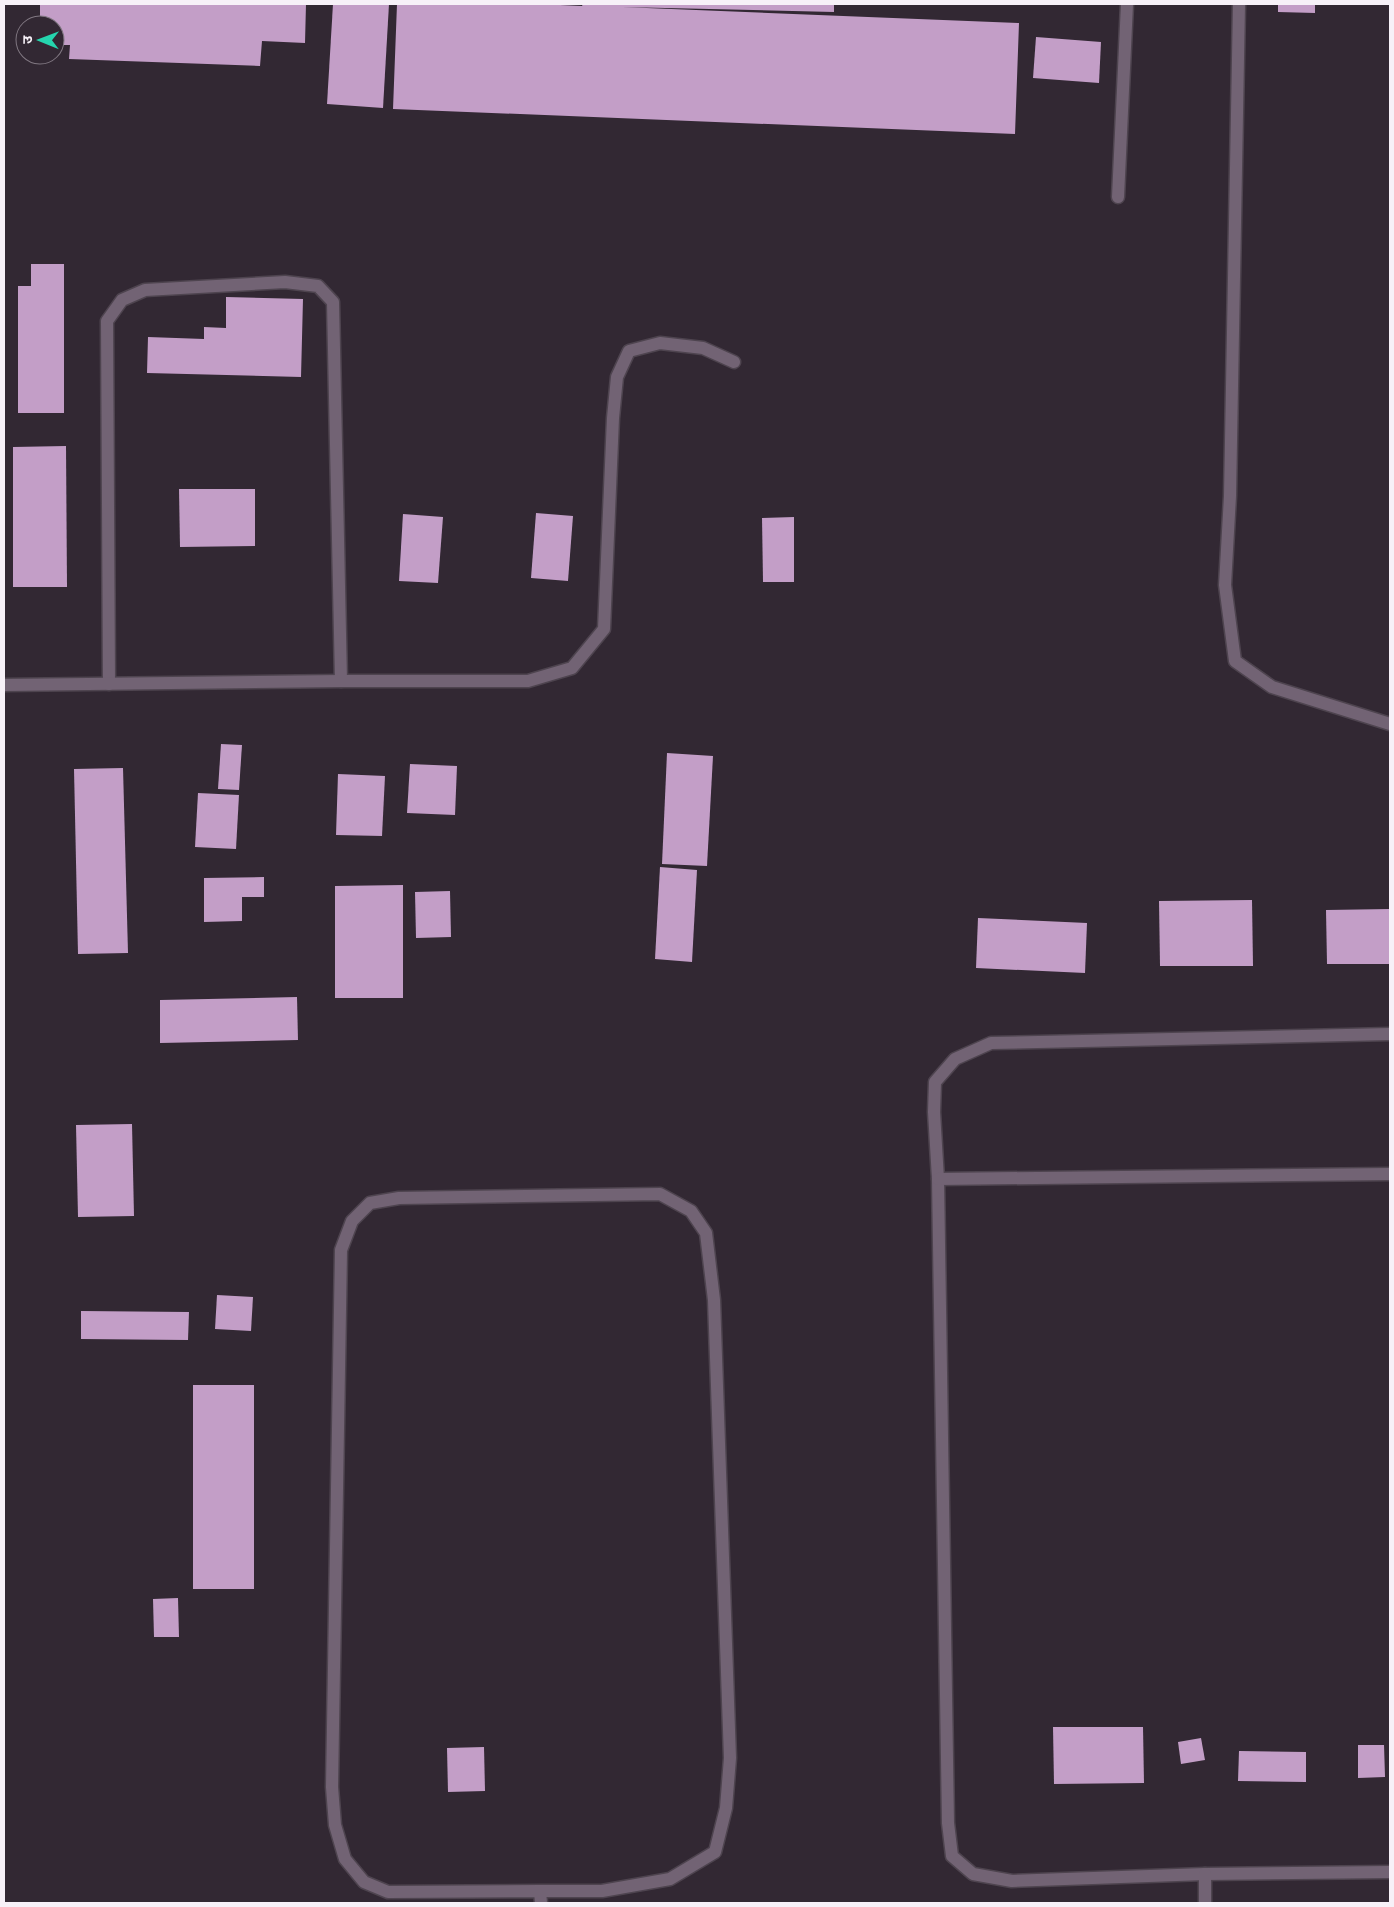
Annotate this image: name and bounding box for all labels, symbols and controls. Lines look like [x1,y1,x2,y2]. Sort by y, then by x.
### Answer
north arrow [15,15,65,65]
text: उ [18,35,36,44]

